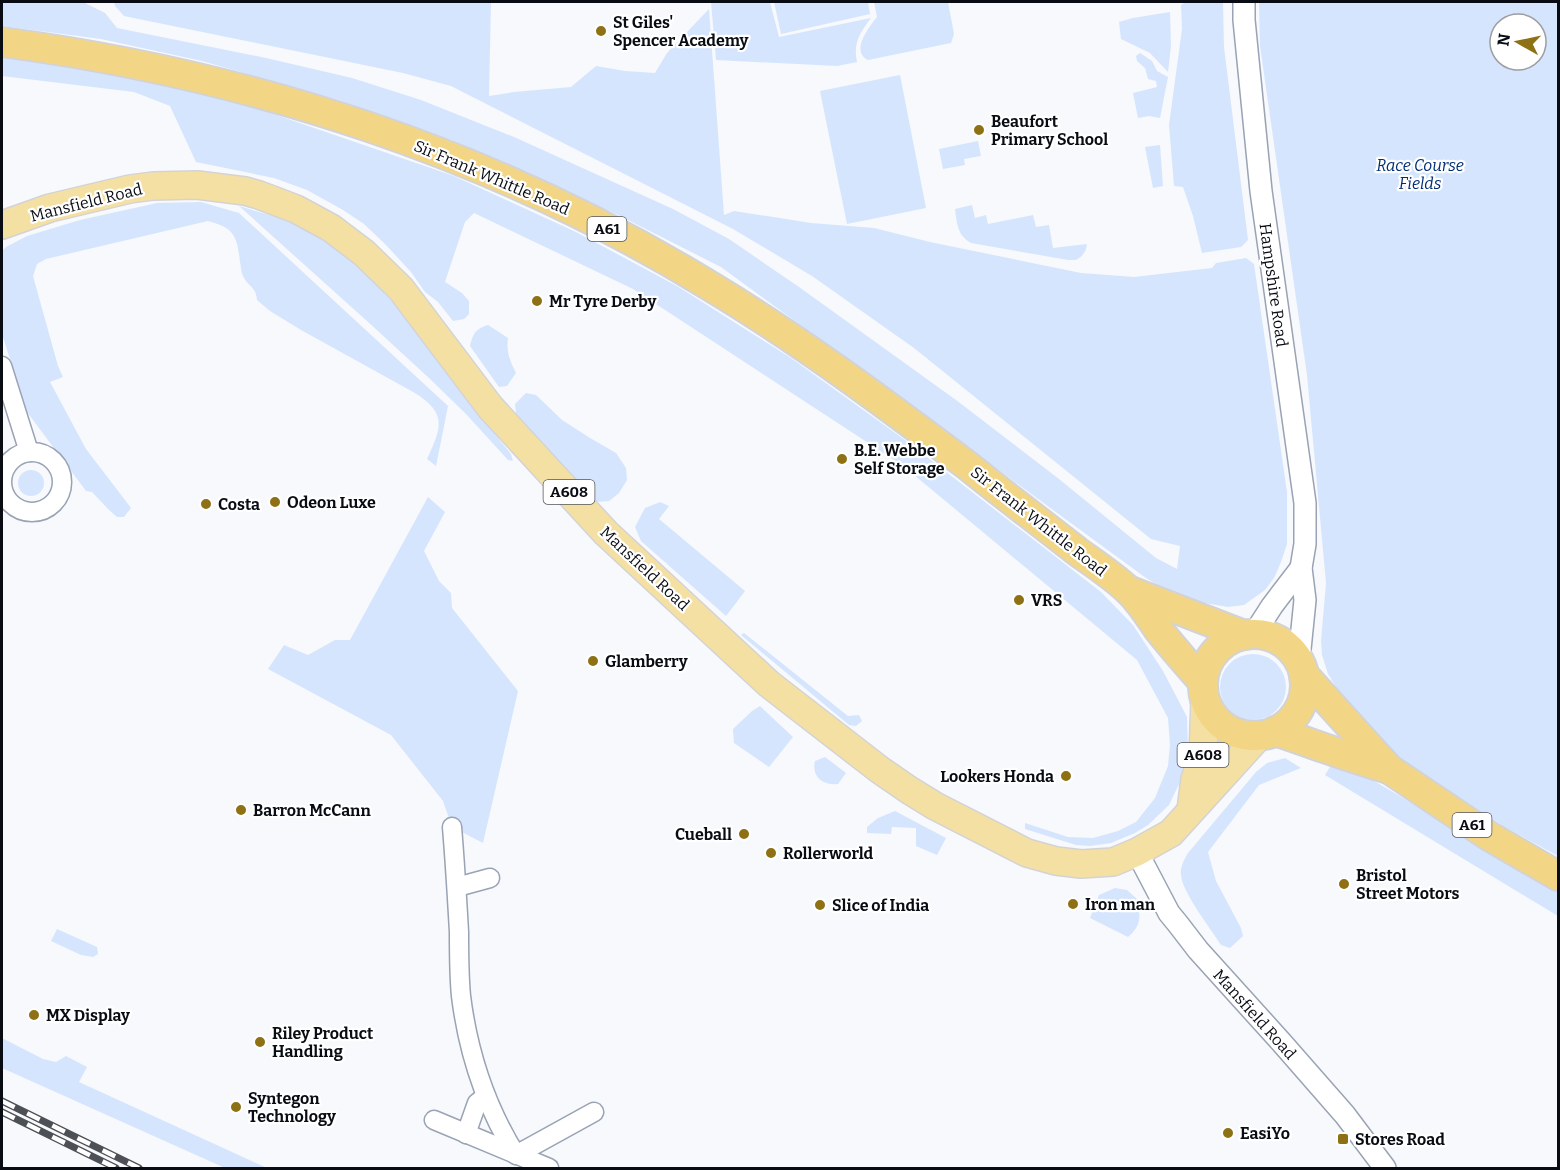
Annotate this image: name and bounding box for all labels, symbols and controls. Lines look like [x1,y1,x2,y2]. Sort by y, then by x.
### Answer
north arrow [1488,12,1548,72]
place label: St Giles' Spencer Academy [613,13,749,50]
marker: St Giles' Spencer Academy [594,24,608,38]
text: N [1493,32,1514,47]
place label: Beaufort Primary School [991,112,1108,149]
marker: Beaufort Primary School [972,123,986,137]
street label: Sir Frank Whittle Road [411,136,573,219]
park label: Race Course Fields [1376,156,1464,193]
street label: Mansfield Road [28,179,145,226]
road number: A61 [588,217,626,241]
street label: Hampshire Road [1255,222,1292,349]
place label: Mr Tyre Derby [549,292,657,311]
marker: Mr Tyre Derby [530,294,544,308]
place label: B.E. Webbe Self Storage [854,441,945,478]
marker: B.E. Webbe Self Storage [835,452,849,466]
street label: Sir Frank Whittle Road [967,462,1111,581]
road number: A608 [544,480,594,504]
place label: Odeon Luxe [287,493,376,512]
place label: Costa [218,495,260,514]
marker: Odeon Luxe [268,495,282,509]
marker: Costa [199,497,213,511]
street label: Mansfield Road [596,522,693,615]
place label: VRS [1031,591,1062,610]
marker: VRS [1012,593,1026,607]
place label: Glamberry [605,652,688,671]
marker: Glamberry [586,654,600,668]
road number: A608 [1178,743,1228,767]
place label: Lookers Honda [940,767,1054,786]
marker: Lookers Honda [1059,769,1073,783]
place label: Barron McCann [253,801,371,820]
marker: Barron McCann [234,803,248,817]
road number: A61 [1452,813,1492,837]
place label: Cueball [675,825,732,844]
marker: Cueball [737,827,751,841]
place label: Rollerworld [783,844,874,863]
marker: Rollerworld [764,846,778,860]
place label: Bristol Street Motors [1356,866,1460,903]
marker: Bristol Street Motors [1337,877,1351,891]
place label: Iron man [1085,895,1156,914]
place label: Slice of India [832,896,929,915]
marker: Iron man [1066,897,1080,911]
marker: Slice of India [813,898,827,912]
street label: Mansfield Road [1209,965,1300,1064]
place label: MX Display [46,1006,130,1025]
marker: MX Display [27,1008,41,1022]
place label: Riley Product Handling [272,1024,374,1061]
marker: Riley Product Handling [253,1035,267,1049]
place label: Syntegon Technology [248,1089,336,1126]
marker: Syntegon Technology [229,1100,243,1114]
place label: EasiYo [1240,1124,1290,1143]
marker: EasiYo [1221,1126,1235,1140]
place label: Stores Road [1355,1130,1445,1149]
marker: Stores Road [1336,1132,1350,1146]

